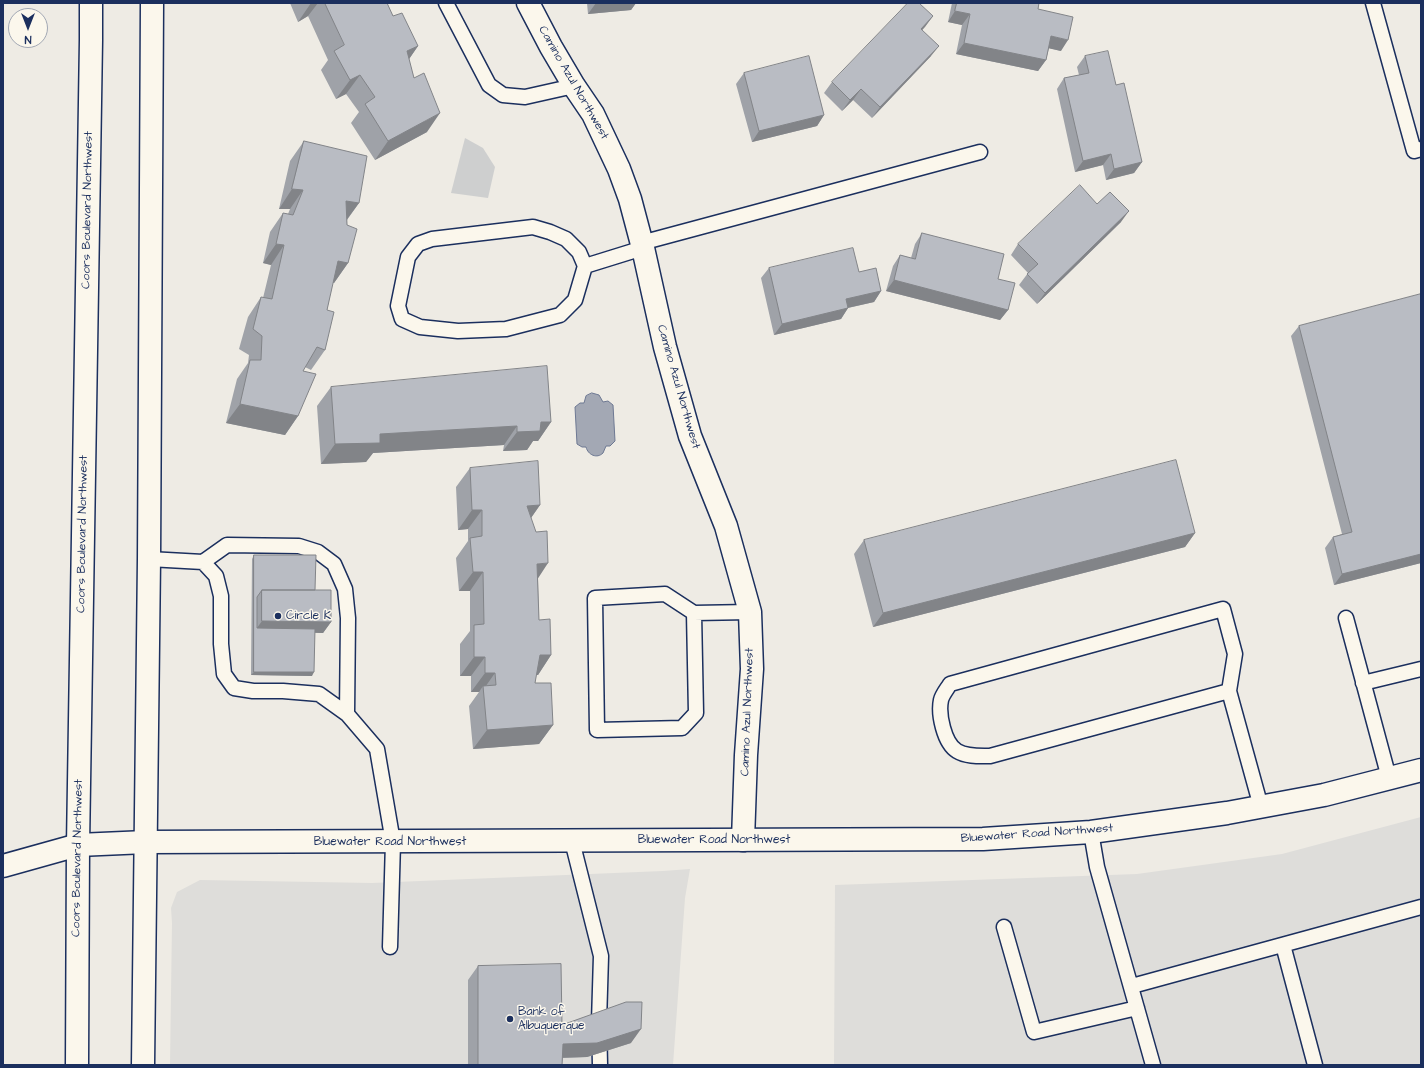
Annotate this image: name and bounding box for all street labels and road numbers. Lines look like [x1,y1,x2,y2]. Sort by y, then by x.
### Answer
street label: Camino Azul Northwest [535,24,611,142]
street label: Coors Boulevard Northwest [79,131,97,289]
street label: Camino Azul Northwest [653,323,703,451]
street label: Coors Boulevard Northwest [74,455,92,613]
street label: Camino Azul Northwest [739,648,757,776]
street label: Coors Boulevard Northwest [69,779,87,937]
street label: Bluewater Road Northwest [960,821,1114,847]
street label: Bluewater Road Northwest [638,833,790,847]
street label: Bluewater Road Northwest [314,835,466,849]

